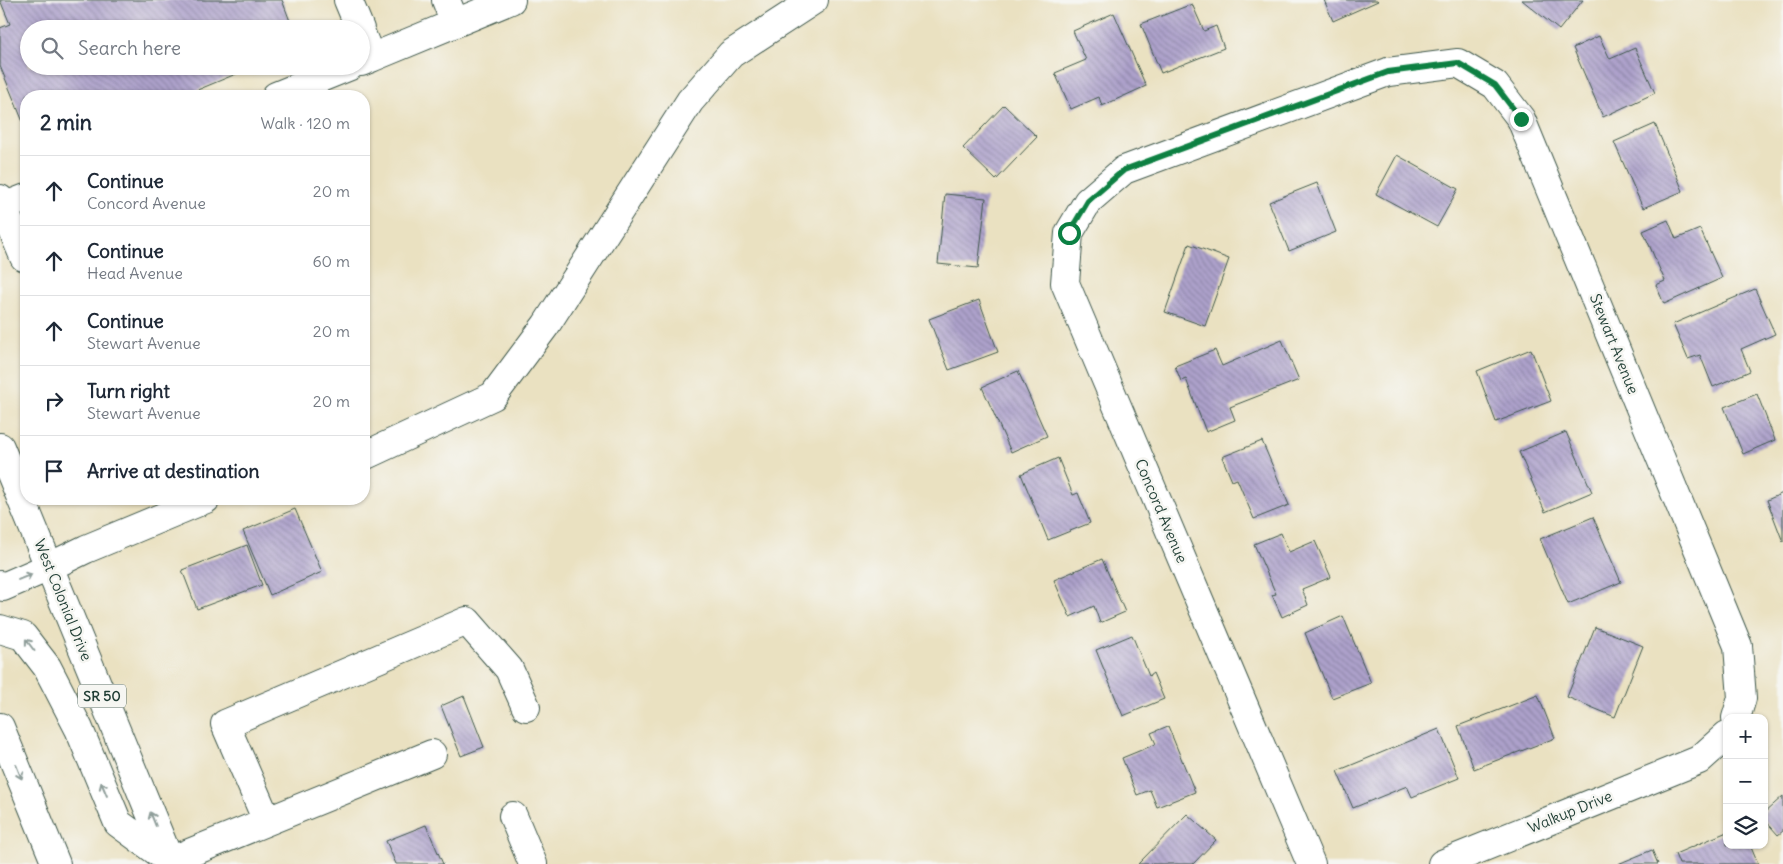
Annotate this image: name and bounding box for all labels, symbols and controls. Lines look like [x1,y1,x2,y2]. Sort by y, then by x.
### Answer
search box [20,20,370,75]
icon: search [38,34,66,62]
text: Search here [78,36,181,60]
route end [1510,108,1533,131]
text: 2 min [40,109,92,136]
text: Walk · 120 m [260,113,350,133]
text: Continue [87,169,164,193]
icon: ahead [40,177,68,205]
text: 20 m [313,181,350,201]
text: Concord Avenue [87,193,206,213]
route start [1058,222,1081,245]
text: Continue [87,239,164,263]
icon: ahead [40,247,68,275]
text: 60 m [312,251,350,271]
text: Head Avenue [87,263,183,283]
street label: Stewart Avenue [1586,291,1643,397]
text: Continue [87,309,164,333]
icon: ahead [40,317,68,345]
text: 20 m [313,321,350,341]
text: Stewart Avenue [87,333,201,353]
text: Turn right [87,379,170,403]
icon: right [40,387,68,415]
text: 20 m [313,391,350,411]
text: Stewart Avenue [87,403,201,423]
street label: Concord Avenue [1131,456,1192,566]
icon: arrive [40,457,68,485]
text: Arrive at destination [87,459,260,483]
street label: West Colonial Drive [30,536,97,663]
one-way arrow [17,572,32,582]
one-way arrow [25,638,35,652]
road number: SR 50 [78,684,126,708]
map controls [1723,714,1768,849]
button: + [1723,714,1768,759]
button: − [1723,759,1768,804]
one-way arrow [14,764,24,779]
one-way arrow [98,782,108,797]
street label: Walkup Drive [1525,786,1615,837]
button: layers [1723,804,1768,849]
one-way arrow [148,812,157,827]

